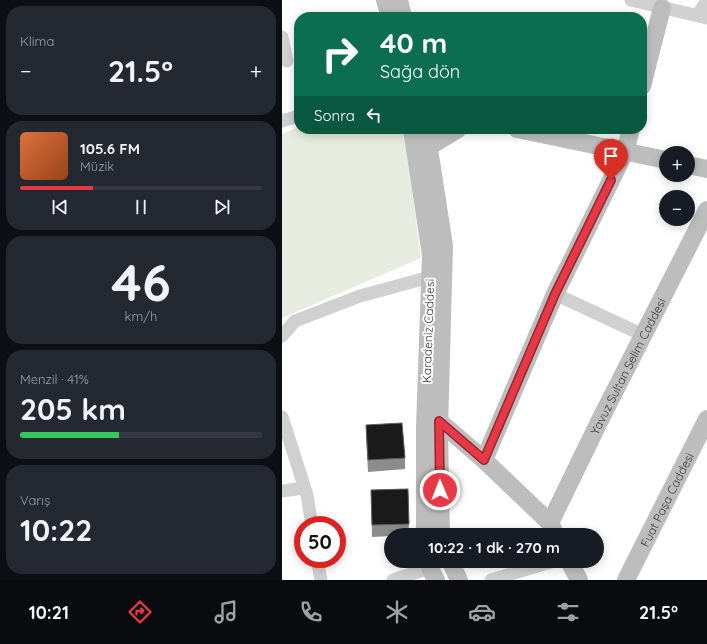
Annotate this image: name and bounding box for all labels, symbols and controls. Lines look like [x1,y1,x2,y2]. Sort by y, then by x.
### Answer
text: 40 m [380,25,447,60]
icon: right [314,28,366,80]
text: Klima [20,33,54,49]
text: 21.5° [108,52,173,90]
text: − [20,57,31,85]
text: + [250,57,262,85]
text: Sağa dön [380,60,460,83]
icon: left [363,104,385,126]
text: Sonra [314,106,355,125]
text: 105.6 FM [80,139,140,158]
pin [594,139,628,180]
icon: arrive [600,145,622,167]
map controls [659,146,695,226]
button: + [659,146,695,182]
text: Müzik [80,158,114,174]
button: − [659,190,695,226]
icon: previous [49,196,71,218]
icon: pause [130,196,152,218]
icon: next [211,196,233,218]
text: 46 [111,249,171,314]
street label: Karadeniz Caddesi [419,279,437,383]
street label: Yavuz Sultan Selim Caddesi [587,295,669,437]
text: km/h [125,308,157,324]
text: Menzil · 41% [20,371,89,387]
text: 205 km [20,390,126,428]
street label: Fuat Paşa Caddesi [637,450,696,549]
position arrow [419,469,461,511]
text: Varış [20,492,50,508]
text: 10:22 [20,511,92,549]
speed limit sign: 50 [294,516,346,568]
text: 10:22 · 1 dk · 270 m [428,538,560,557]
icon: directions [126,598,154,626]
icon: music [212,598,240,626]
icon: phone [297,598,325,626]
icon: climate [383,598,411,626]
icon: car [468,598,496,626]
icon: filters [554,598,582,626]
text: 10:21 [29,601,69,624]
text: 21.5° [639,601,678,624]

